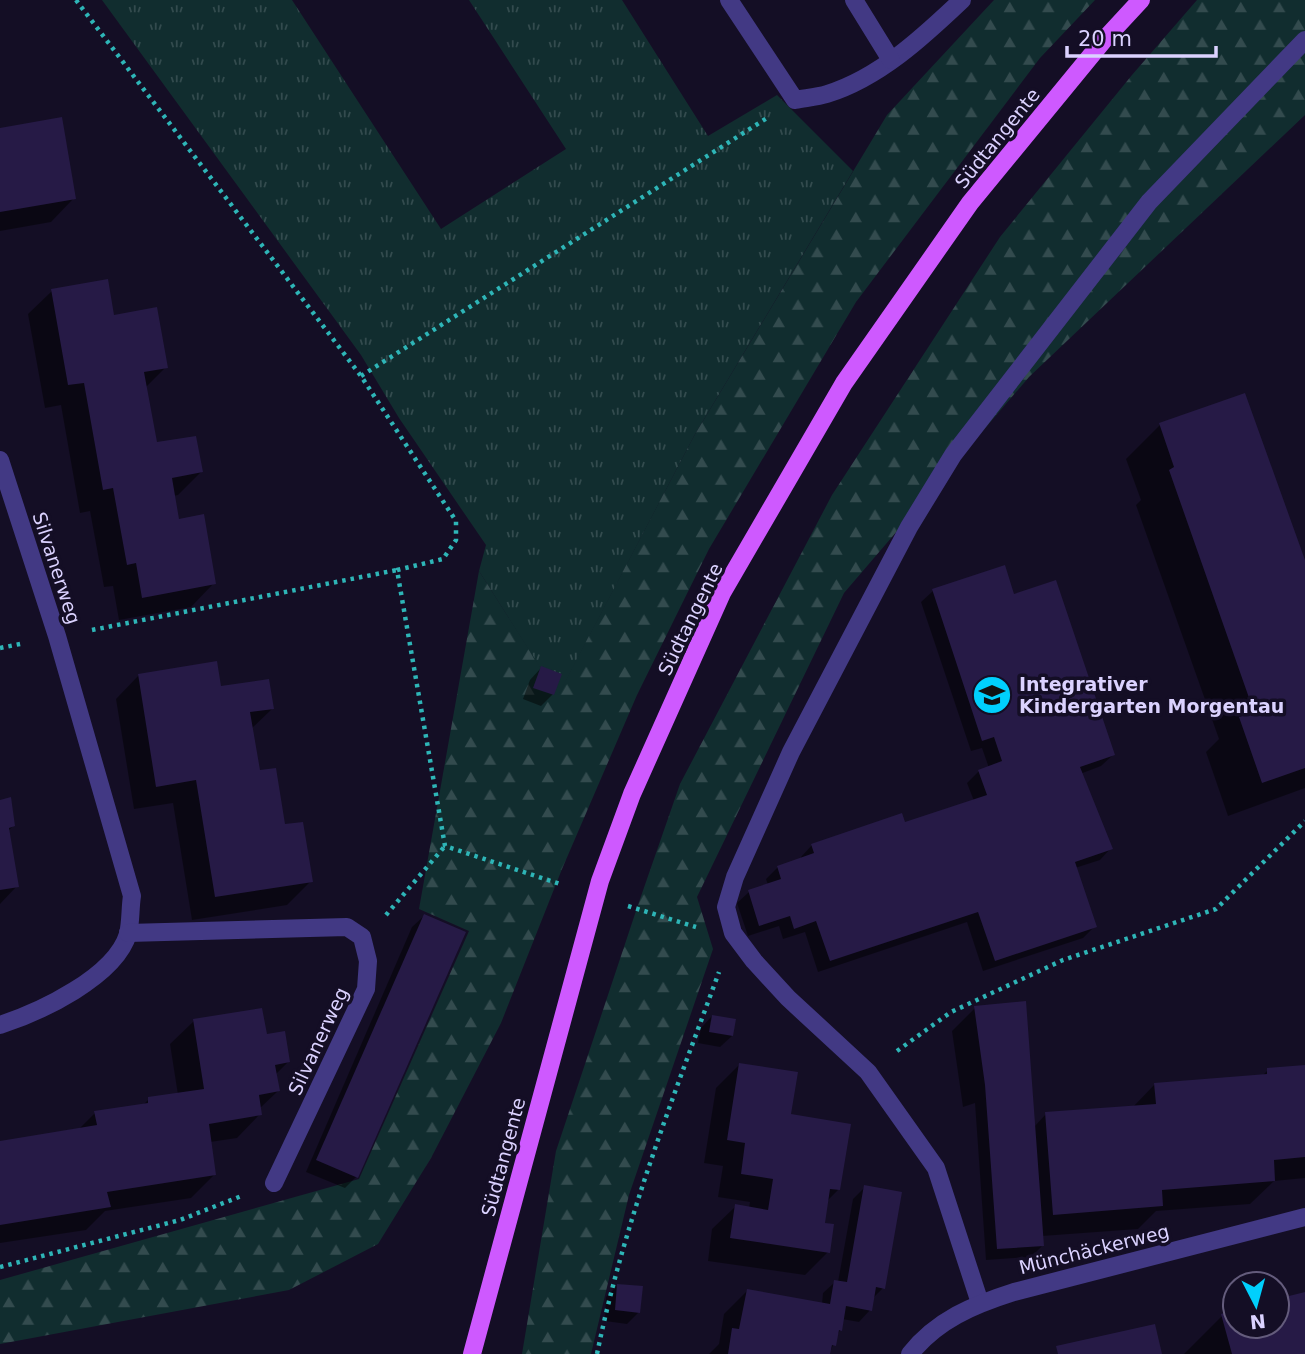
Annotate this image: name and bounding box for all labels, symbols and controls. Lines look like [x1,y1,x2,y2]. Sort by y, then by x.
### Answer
scale bar [1067,14,1216,58]
text: 20 m [1078,27,1132,51]
street label: Südtangente [950,84,1044,192]
street label: Silvanerweg [29,509,85,627]
street label: Südtangente [653,559,727,679]
place label: Integrativer Kindergarten Morgentau [1019,673,1284,717]
school or university icon: Integrativer Kindergarten Morgentau [971,674,1013,716]
street label: Silvanerweg [283,984,353,1098]
street label: Südtangente [477,1095,529,1219]
street label: Münchäckerweg [1017,1220,1171,1278]
north arrow [1221,1270,1291,1340]
text: N [1249,1310,1267,1334]

